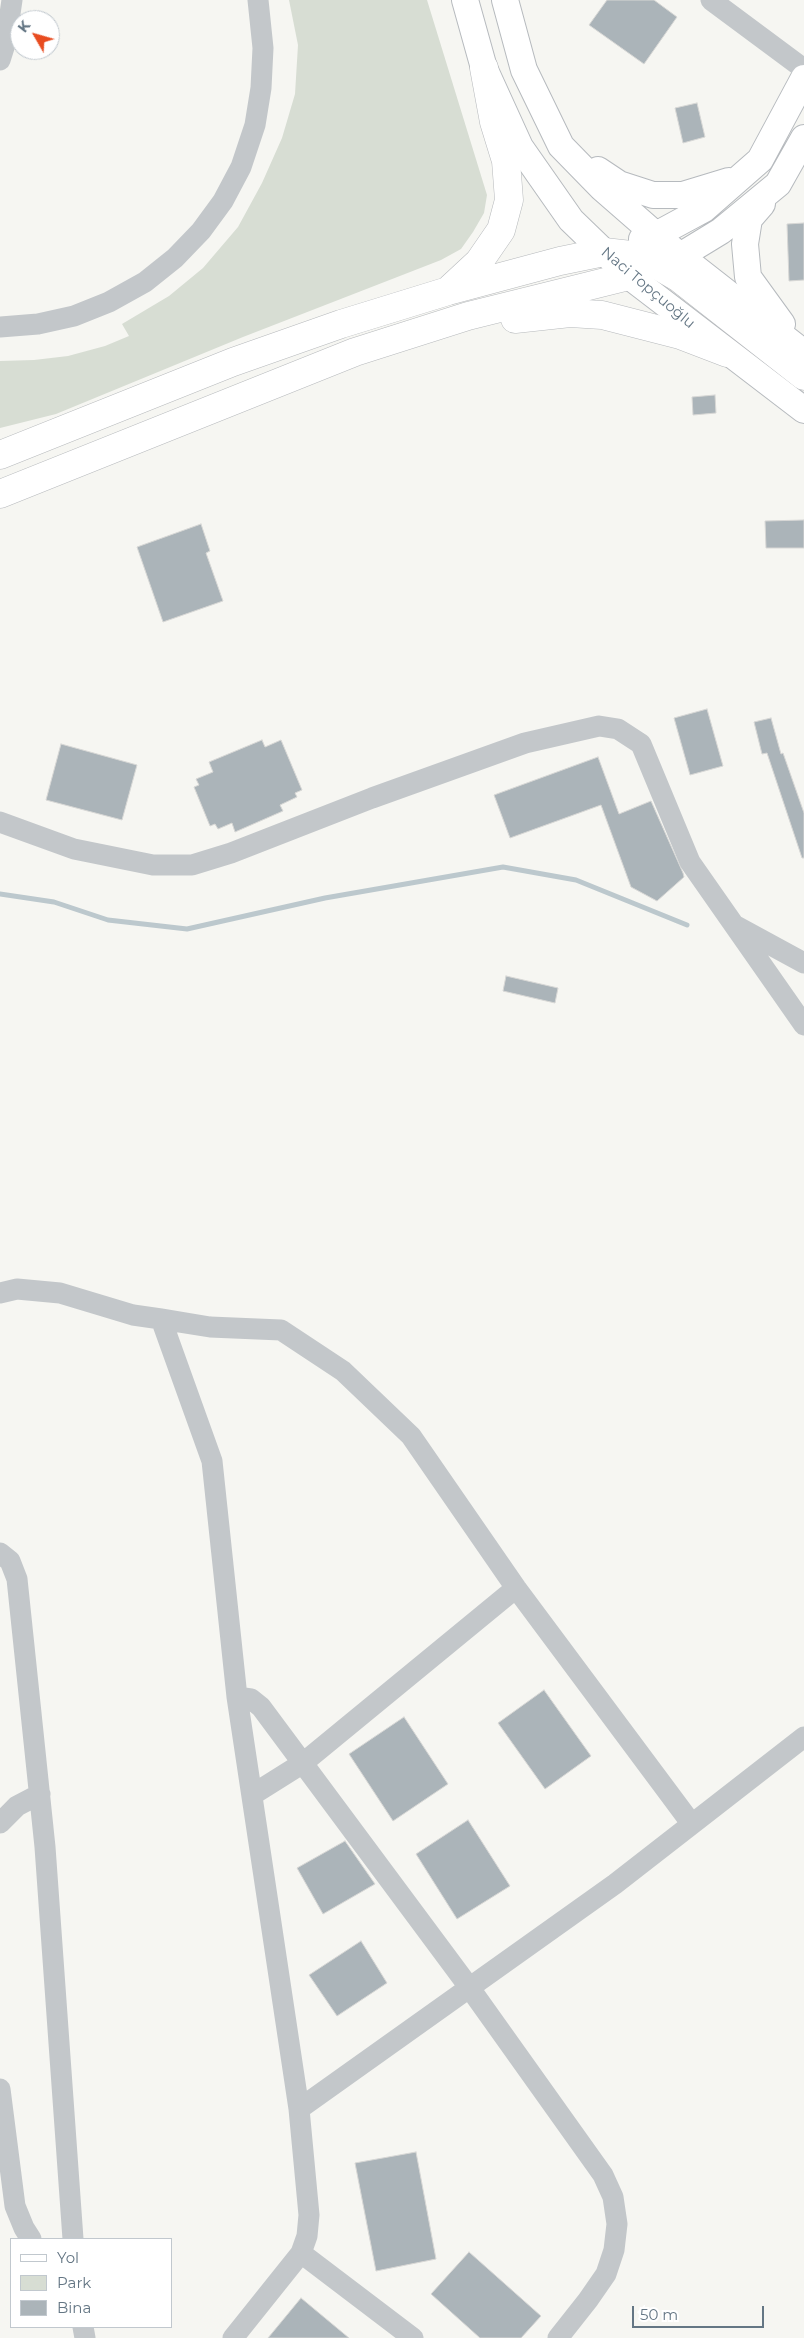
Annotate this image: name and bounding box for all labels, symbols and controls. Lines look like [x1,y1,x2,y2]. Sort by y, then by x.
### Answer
north arrow [10,10,60,60]
text: K [14,17,34,36]
street label: Naci Topçuoğlu [597,243,699,333]
legend [10,2238,172,2328]
text: Yol [57,2248,79,2267]
text: Park [57,2273,91,2292]
scale bar [634,2296,766,2328]
text: Bina [57,2298,91,2317]
text: 50 m [640,2305,678,2324]

